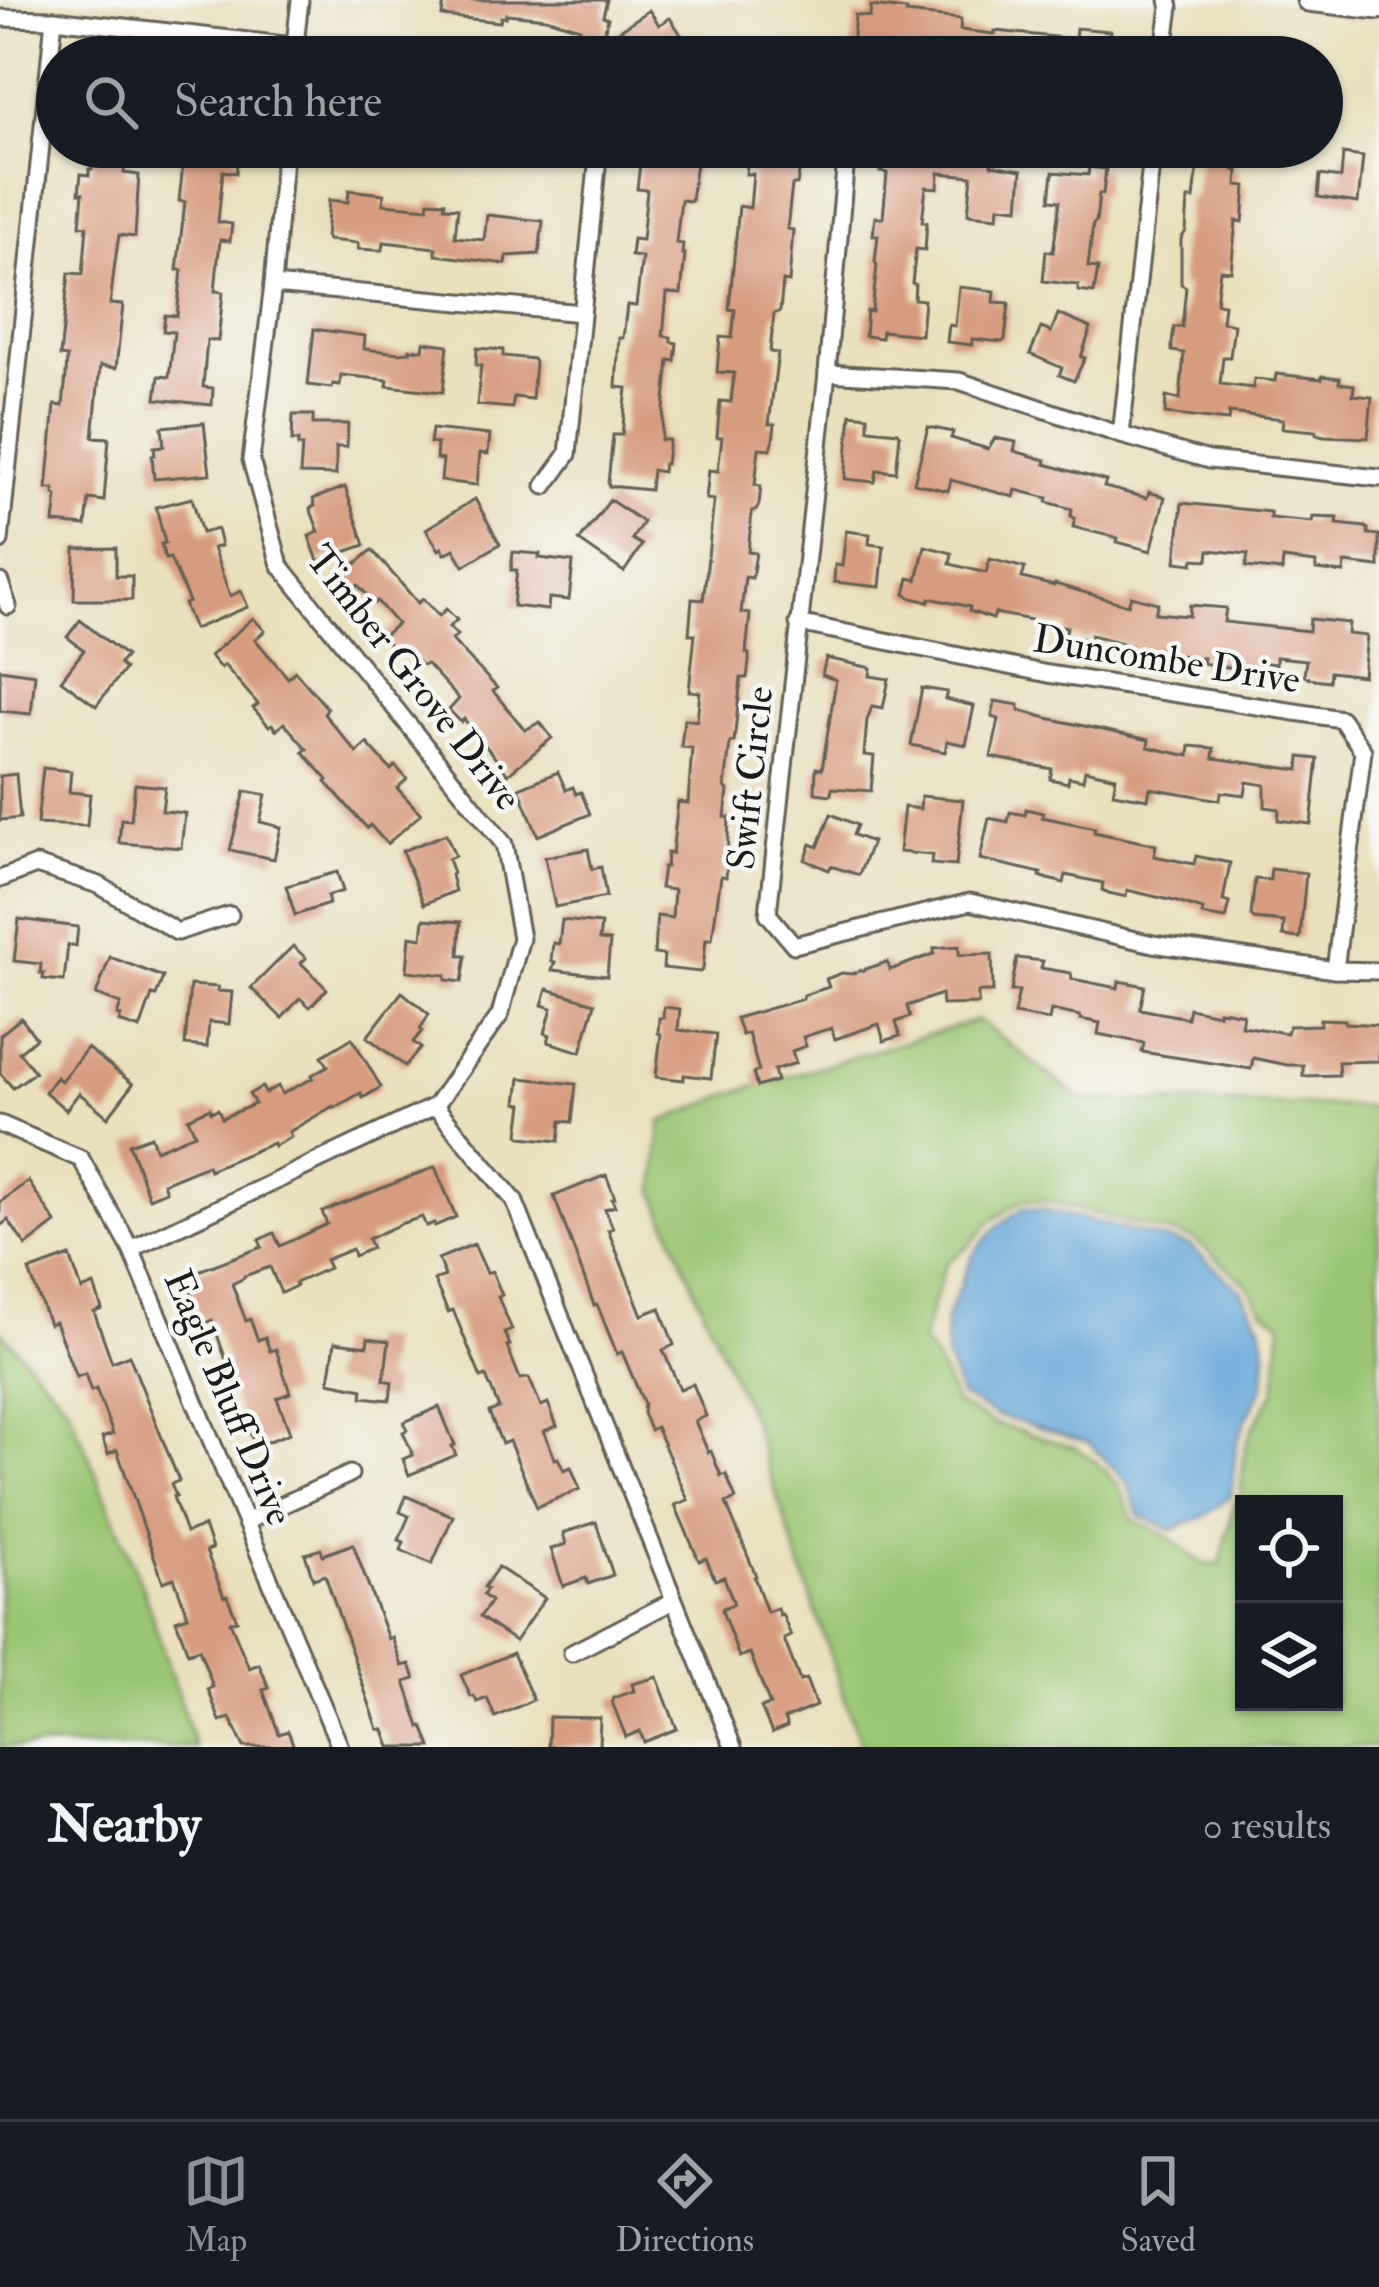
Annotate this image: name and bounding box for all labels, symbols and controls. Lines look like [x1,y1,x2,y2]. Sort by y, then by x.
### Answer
search box [36,36,1343,168]
icon: search [78,69,144,135]
text: Search here [174,74,382,130]
street label: Timber Grove Drive [295,536,533,820]
street label: Duncombe Drive [1030,614,1304,705]
street label: Swift Circle [717,684,784,872]
street label: Eagle Bluff Drive [153,1262,304,1533]
map controls [1235,1495,1343,1711]
button: locate [1235,1495,1343,1603]
button: layers [1235,1603,1343,1711]
text: Nearby [48,1793,201,1857]
text: 0 results [1203,1801,1331,1850]
tab: Map [183,2148,249,2261]
tab: Directions [616,2148,754,2261]
tab: Saved [1120,2148,1196,2261]

